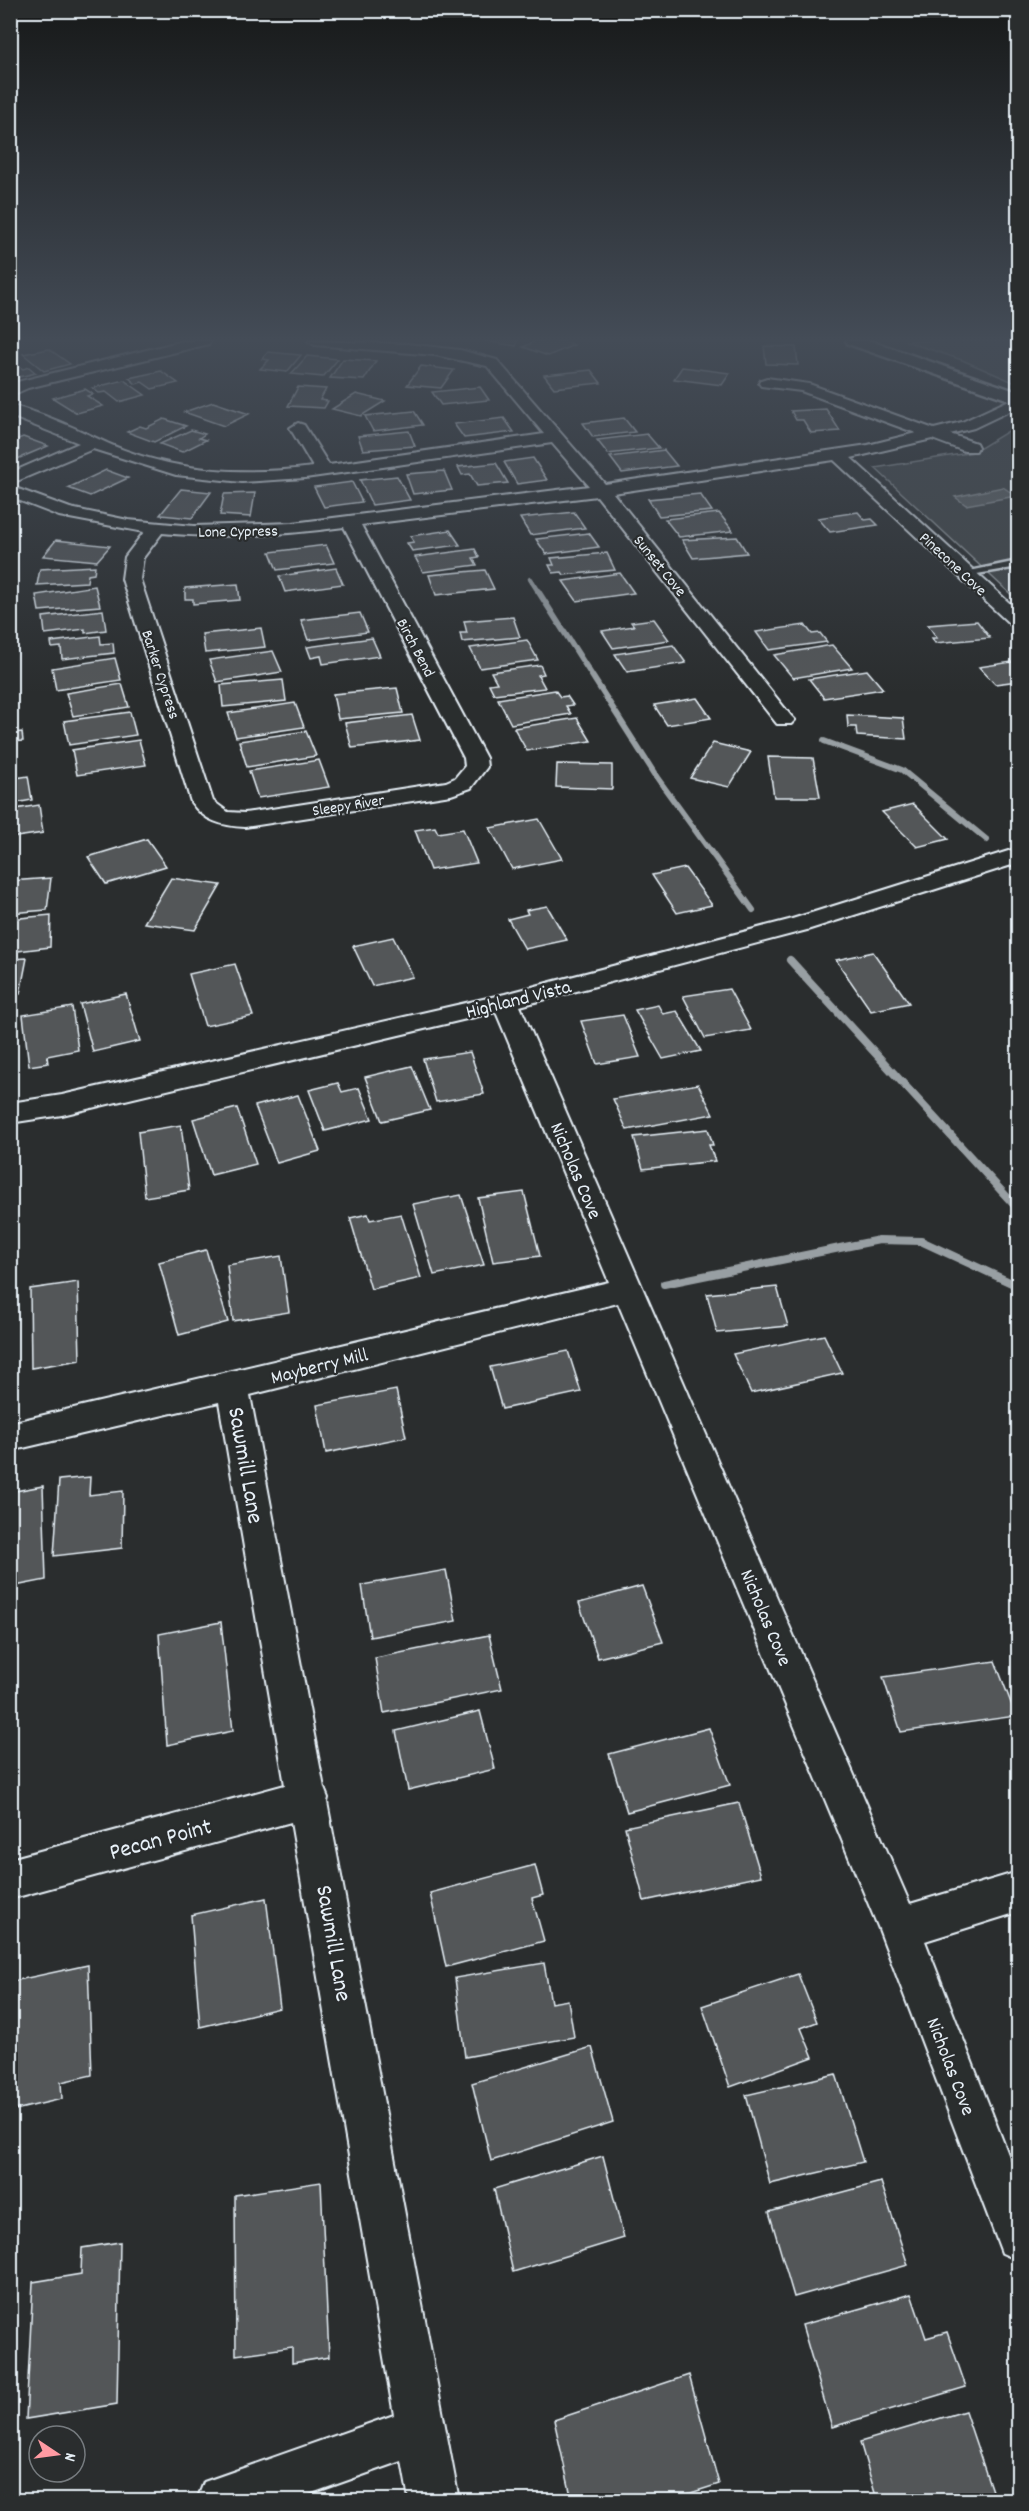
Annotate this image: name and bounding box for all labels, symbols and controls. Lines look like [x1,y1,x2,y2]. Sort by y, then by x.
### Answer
street label: Lone Cypress [198,520,278,545]
street label: Pinecone Cove [913,527,991,602]
street label: Sunset Cove [627,531,691,602]
street label: Birch Bend [390,615,440,682]
street label: Barker Cypress [134,627,185,723]
street label: Sleepy River [311,789,386,824]
street label: Highland Vista [463,974,575,1028]
street label: Nicholas Cove [541,1118,607,1224]
street label: Mayberry Mill [268,1342,371,1393]
street label: Sawmill Lane [217,1405,271,1526]
street label: Nicholas Cove [731,1565,797,1671]
street label: Pecan Point [106,1811,216,1871]
street label: Sawmill Lane [305,1883,359,2004]
street label: Nicholas Cove [918,2014,981,2120]
north arrow [27,2424,87,2484]
text: N [57,2450,81,2463]

